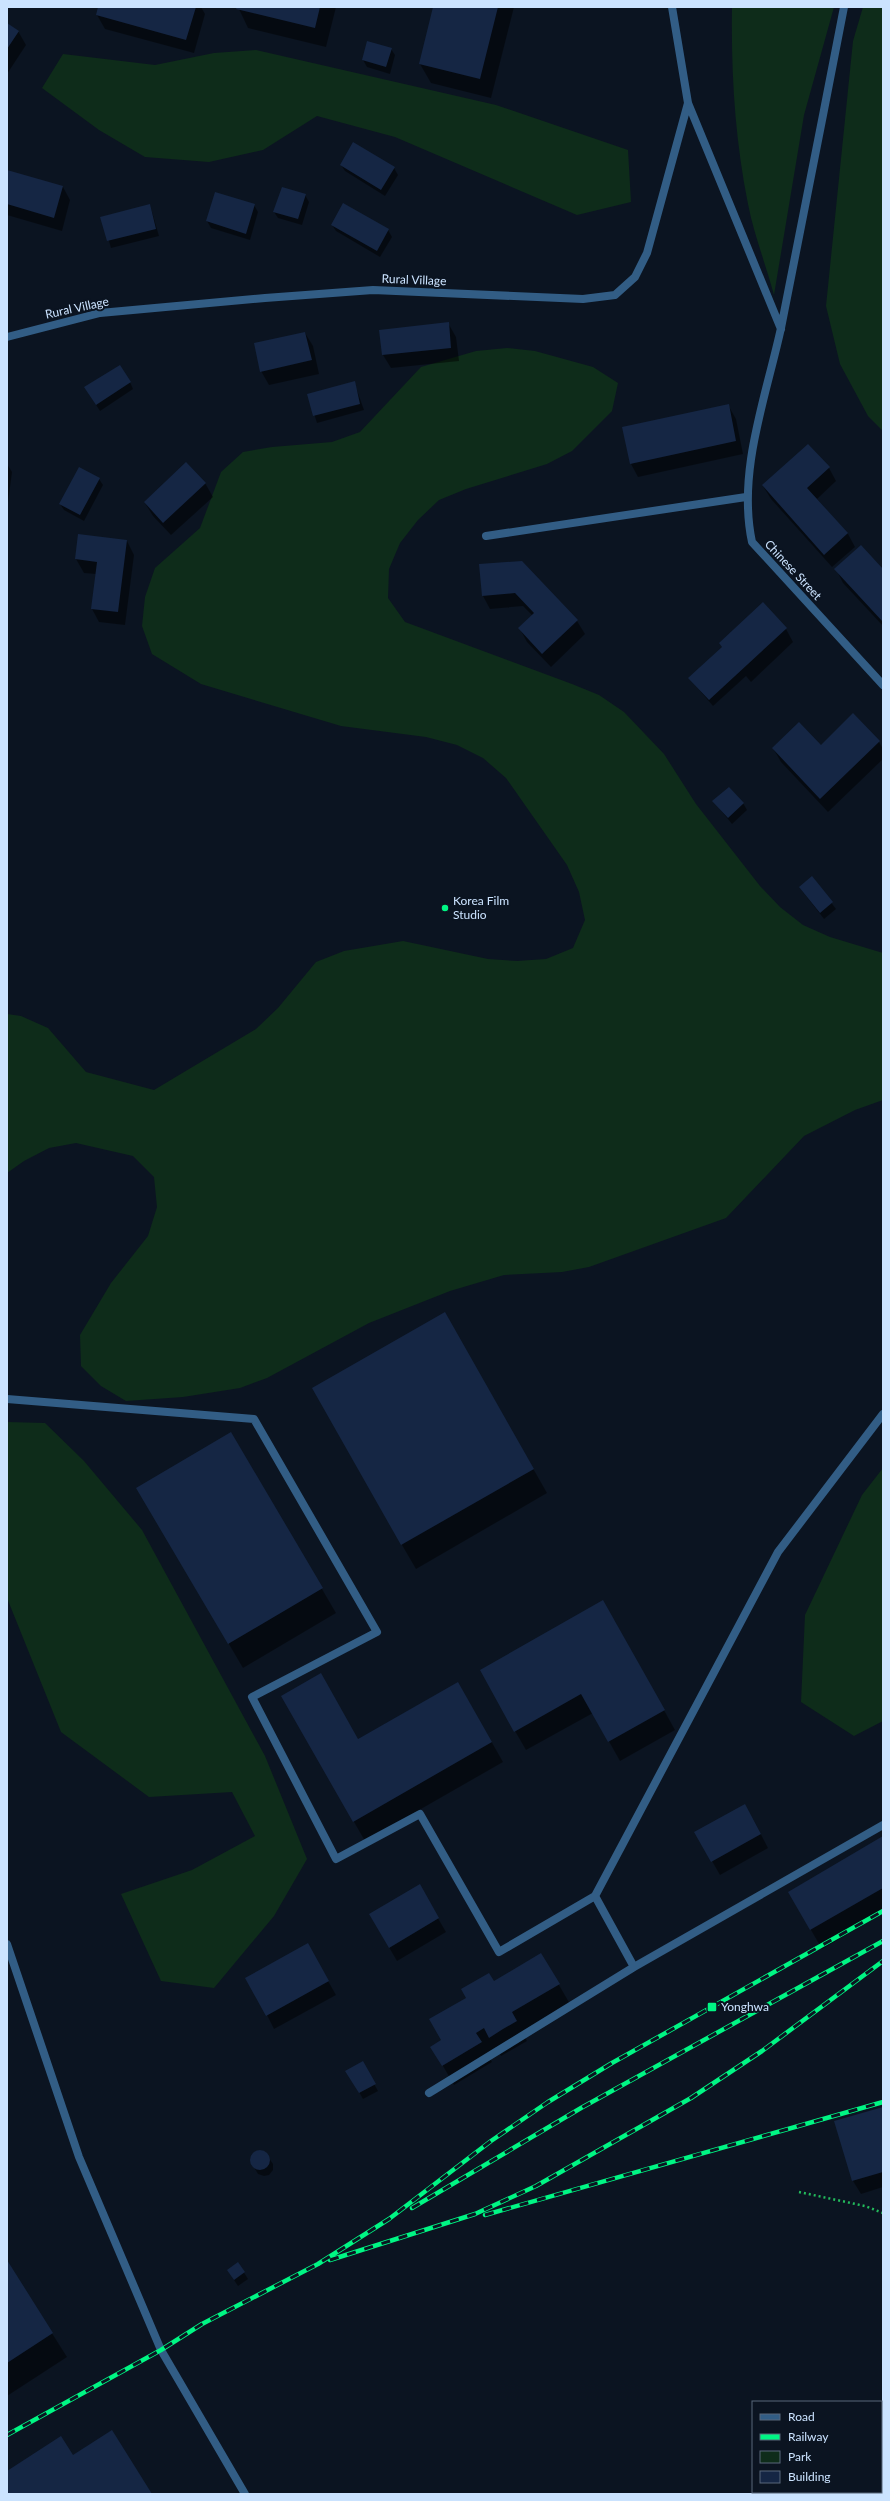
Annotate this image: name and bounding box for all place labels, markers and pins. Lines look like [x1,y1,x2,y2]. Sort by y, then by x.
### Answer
place label: Korea Film Studio [453,893,509,922]
marker: Korea Film Studio [440,903,450,913]
place label: Yonghwa [721,1999,769,2014]
marker: Yonghwa [706,2001,718,2013]

